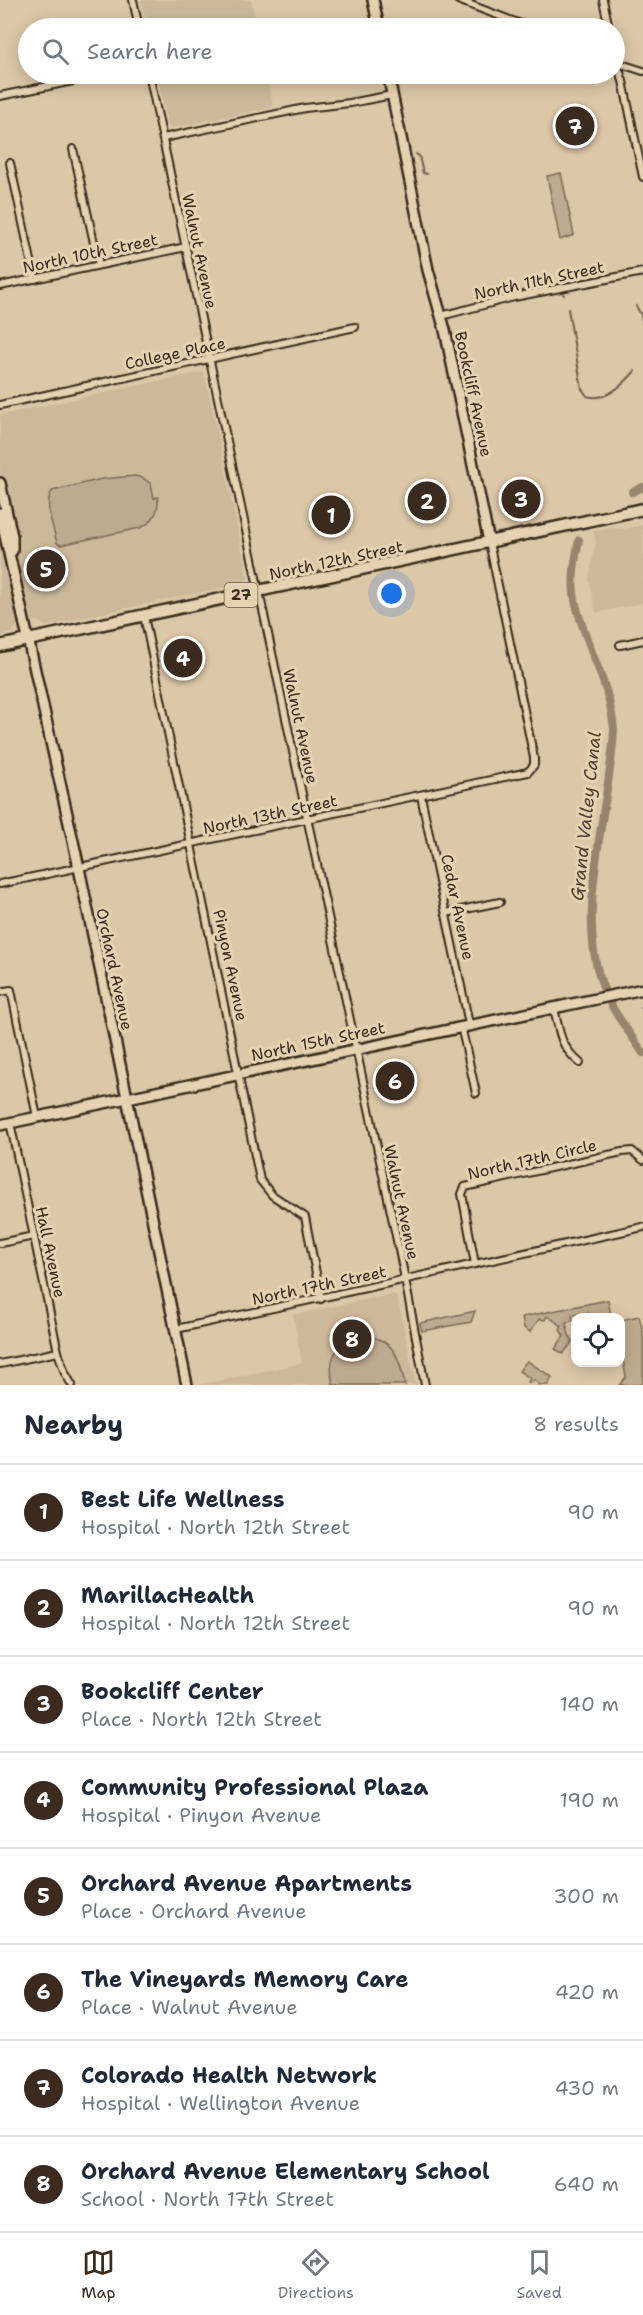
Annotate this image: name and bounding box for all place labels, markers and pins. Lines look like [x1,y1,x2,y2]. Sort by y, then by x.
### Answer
pin: 7 [556,104,594,148]
pin: 3 [502,476,540,522]
pin: 2 [408,478,446,524]
pin: 1 [312,492,350,538]
pin: 5 [26,546,66,592]
pin: 4 [164,636,202,680]
pin: 6 [376,1058,414,1104]
pin: 8 [332,1316,372,1362]

